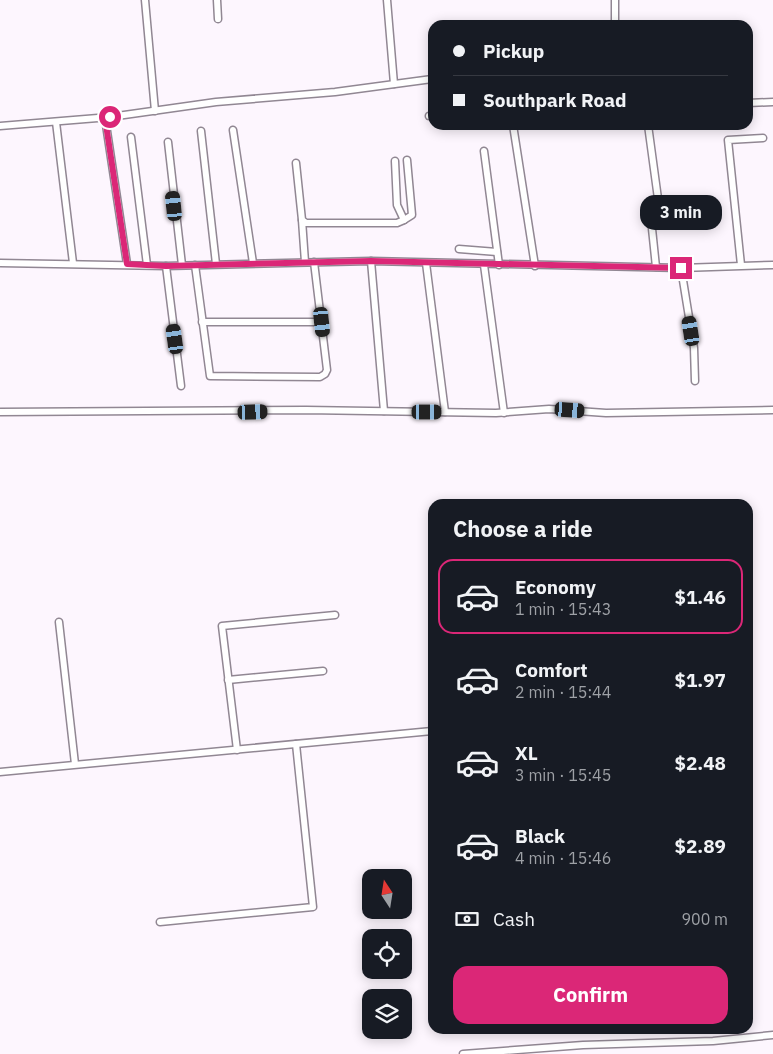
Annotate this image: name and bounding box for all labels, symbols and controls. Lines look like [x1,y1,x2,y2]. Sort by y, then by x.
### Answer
text: Pickup [483,39,544,63]
text: Southpark Road [483,88,627,112]
route start [99,106,121,128]
car [164,190,183,222]
callout: 3 min [640,196,722,230]
text: 3 min [660,202,702,222]
route end [670,257,692,279]
car [312,306,331,338]
car [681,315,700,347]
car [165,323,184,355]
car [554,401,585,419]
car [237,404,268,420]
car [412,405,442,420]
text: Choose a ride [453,514,593,543]
icon: car [455,574,500,619]
text: Economy [515,575,596,599]
text: $1.46 [674,585,726,609]
text: 1 min · 15:43 [515,599,611,619]
icon: car [455,657,500,702]
text: Comfort [515,658,588,682]
text: $1.97 [674,668,726,692]
text: 2 min · 15:44 [515,682,611,702]
icon: car [455,740,500,785]
text: XL [515,741,538,765]
text: $2.48 [674,751,726,775]
text: 3 min · 15:45 [515,765,611,785]
icon: car [455,823,500,868]
text: Black [515,824,565,848]
text: $2.89 [674,834,726,858]
text: 4 min · 15:46 [515,848,611,868]
north arrow [362,869,412,919]
map controls [362,869,412,1039]
icon: cash [453,905,481,933]
text: Cash [493,907,535,931]
text: 900 m [681,909,728,929]
button: locate [362,929,412,979]
button: Confirm [453,966,728,1024]
button: layers [362,989,412,1039]

